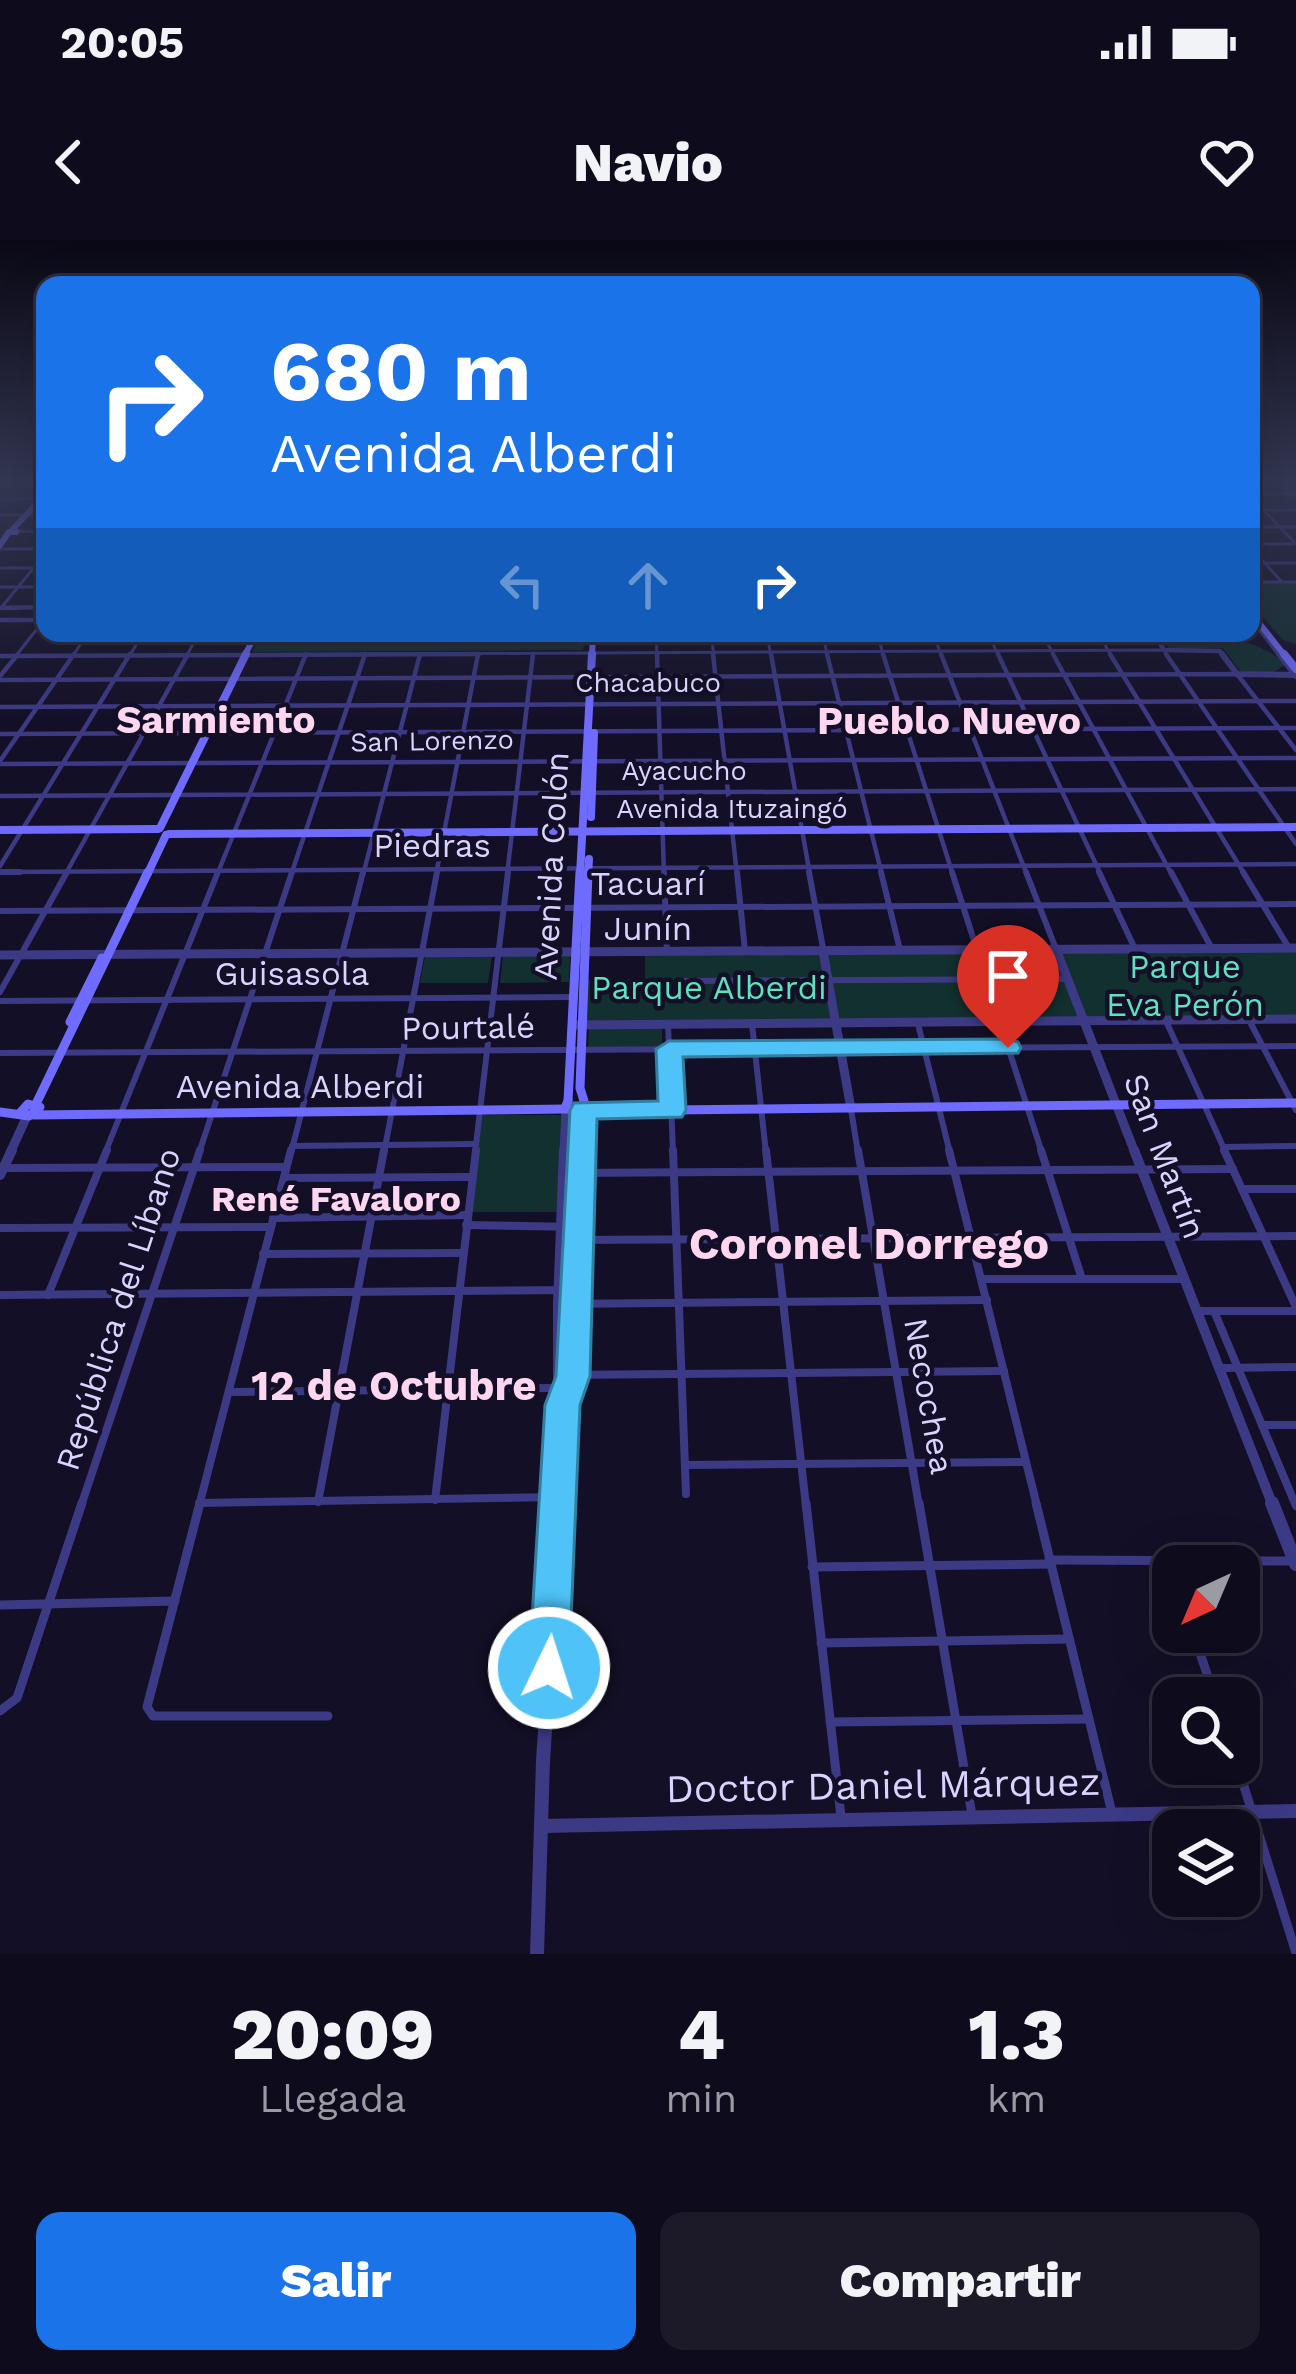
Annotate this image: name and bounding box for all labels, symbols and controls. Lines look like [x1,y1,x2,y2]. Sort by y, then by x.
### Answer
text: 20:05 [60,16,184,69]
icon: back [36,129,102,195]
icon: heart [1194,129,1260,195]
text: Navio [573,131,723,194]
text: 680 m [270,322,532,420]
icon: right [72,324,228,480]
text: Avenida Alberdi [270,422,677,485]
icon: left [489,552,555,618]
icon: ahead [615,552,681,618]
icon: right [741,552,807,618]
street label: Chacabuco [575,667,721,699]
district label: Sarmiento [116,697,316,742]
district label: Pueblo Nuevo [817,698,1081,743]
street label: San Lorenzo [350,724,514,758]
street label: Avenida Colón [526,751,576,981]
street label: Ayacucho [621,755,747,787]
street label: Avenida Ituzaingó [616,793,848,825]
street label: Piedras [373,826,491,865]
street label: Tacuarí [590,864,706,903]
street label: Junín [604,909,692,948]
pin [957,925,1059,1048]
icon: arrive [975,943,1041,1009]
park label: Parque Eva Perón [1106,947,1264,1024]
street label: Guisasola [214,954,370,993]
park label: Parque Alberdi [591,968,827,1007]
street label: Pourtalé [401,1006,535,1048]
street label: Avenida Alberdi [176,1067,424,1106]
street label: San Martín [1116,1068,1214,1244]
street label: República del Líbano [47,1143,189,1475]
district label: René Favaloro [211,1178,461,1220]
district label: Coronel Dorrego [689,1217,1049,1270]
street label: Necochea [896,1315,962,1477]
district label: 12 de Octubre [251,1361,537,1410]
north arrow [1152,1545,1260,1653]
map controls [1152,1545,1260,1917]
position arrow [486,1605,612,1731]
button: search [1152,1677,1260,1785]
street label: Doctor Daniel Márquez [665,1759,1101,1811]
button: layers [1152,1809,1260,1917]
text: 20:09 [231,1992,434,2076]
text: 4 [678,1992,725,2076]
text: 1.3 [968,1992,1065,2076]
text: Llegada [259,2076,406,2121]
text: min [665,2076,737,2121]
text: km [987,2076,1046,2121]
button: Salir [36,2212,636,2350]
button: Compartir [660,2212,1260,2350]

